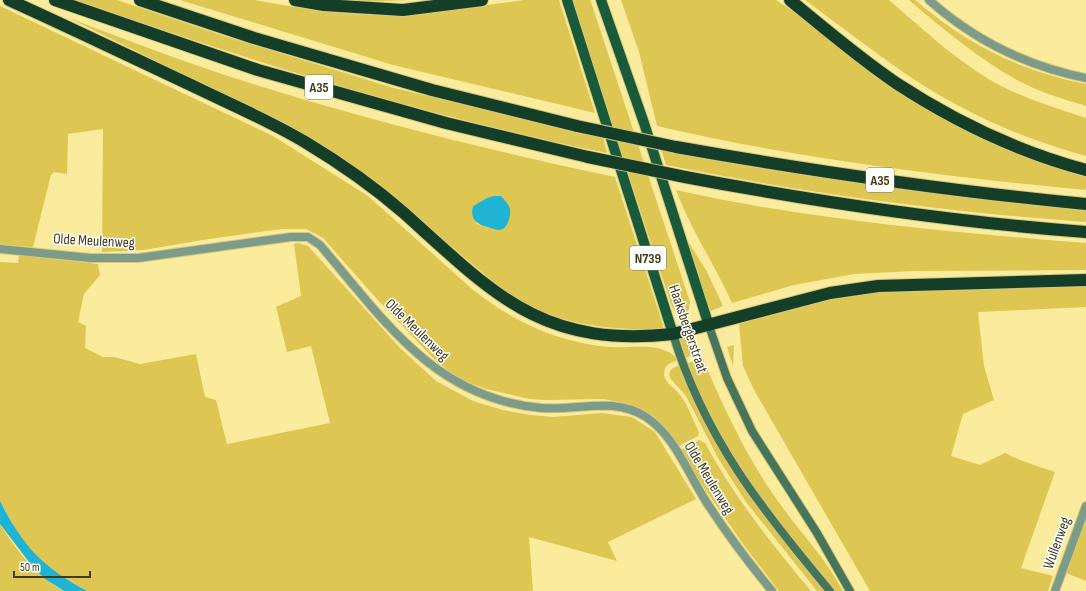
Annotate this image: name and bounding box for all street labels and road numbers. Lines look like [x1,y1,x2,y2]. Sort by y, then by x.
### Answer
road number: A35 [305,75,333,99]
road number: A35 [866,168,894,192]
street label: Olde Meulenweg [53,229,135,253]
road number: N739 [630,246,666,270]
street label: Haaksbergerstraat [664,282,712,376]
street label: Olde Meulenweg [381,295,453,365]
street label: Olde Meulenweg [680,438,738,518]
street label: Wullenweg [1039,514,1075,572]

